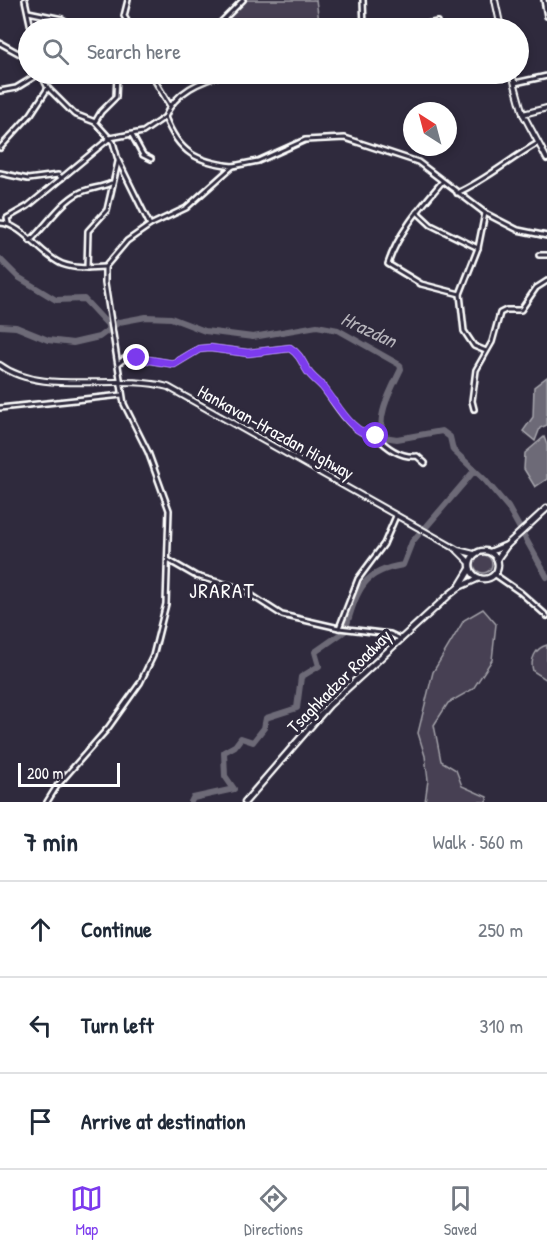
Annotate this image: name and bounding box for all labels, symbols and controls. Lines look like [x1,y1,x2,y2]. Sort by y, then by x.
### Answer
search box [18,18,529,84]
icon: search [39,35,72,68]
text: Search here [87,36,181,66]
north arrow [403,102,457,156]
water label: Hrazdan [337,304,403,354]
route end [123,344,149,370]
street label: Hankavan-Hrazdan Highway [193,379,359,486]
route start [362,422,388,448]
district label: JRARAT [189,576,255,605]
street label: Tsaghkadzor Roadway [281,623,397,739]
scale bar [18,760,120,788]
text: 200 m [27,762,63,784]
text: 7 min [24,824,78,859]
text: Walk · 560 m [432,828,523,855]
icon: ahead [24,913,57,946]
text: Continue [81,914,152,944]
text: 250 m [478,916,523,943]
icon: left [24,1009,57,1042]
text: Turn left [81,1010,154,1040]
text: 310 m [480,1012,523,1039]
icon: arrive [24,1105,57,1138]
text: Arrive at destination [81,1106,246,1136]
tab: Map [70,1182,103,1240]
tab: Directions [244,1182,303,1240]
tab: Saved [444,1182,477,1240]

